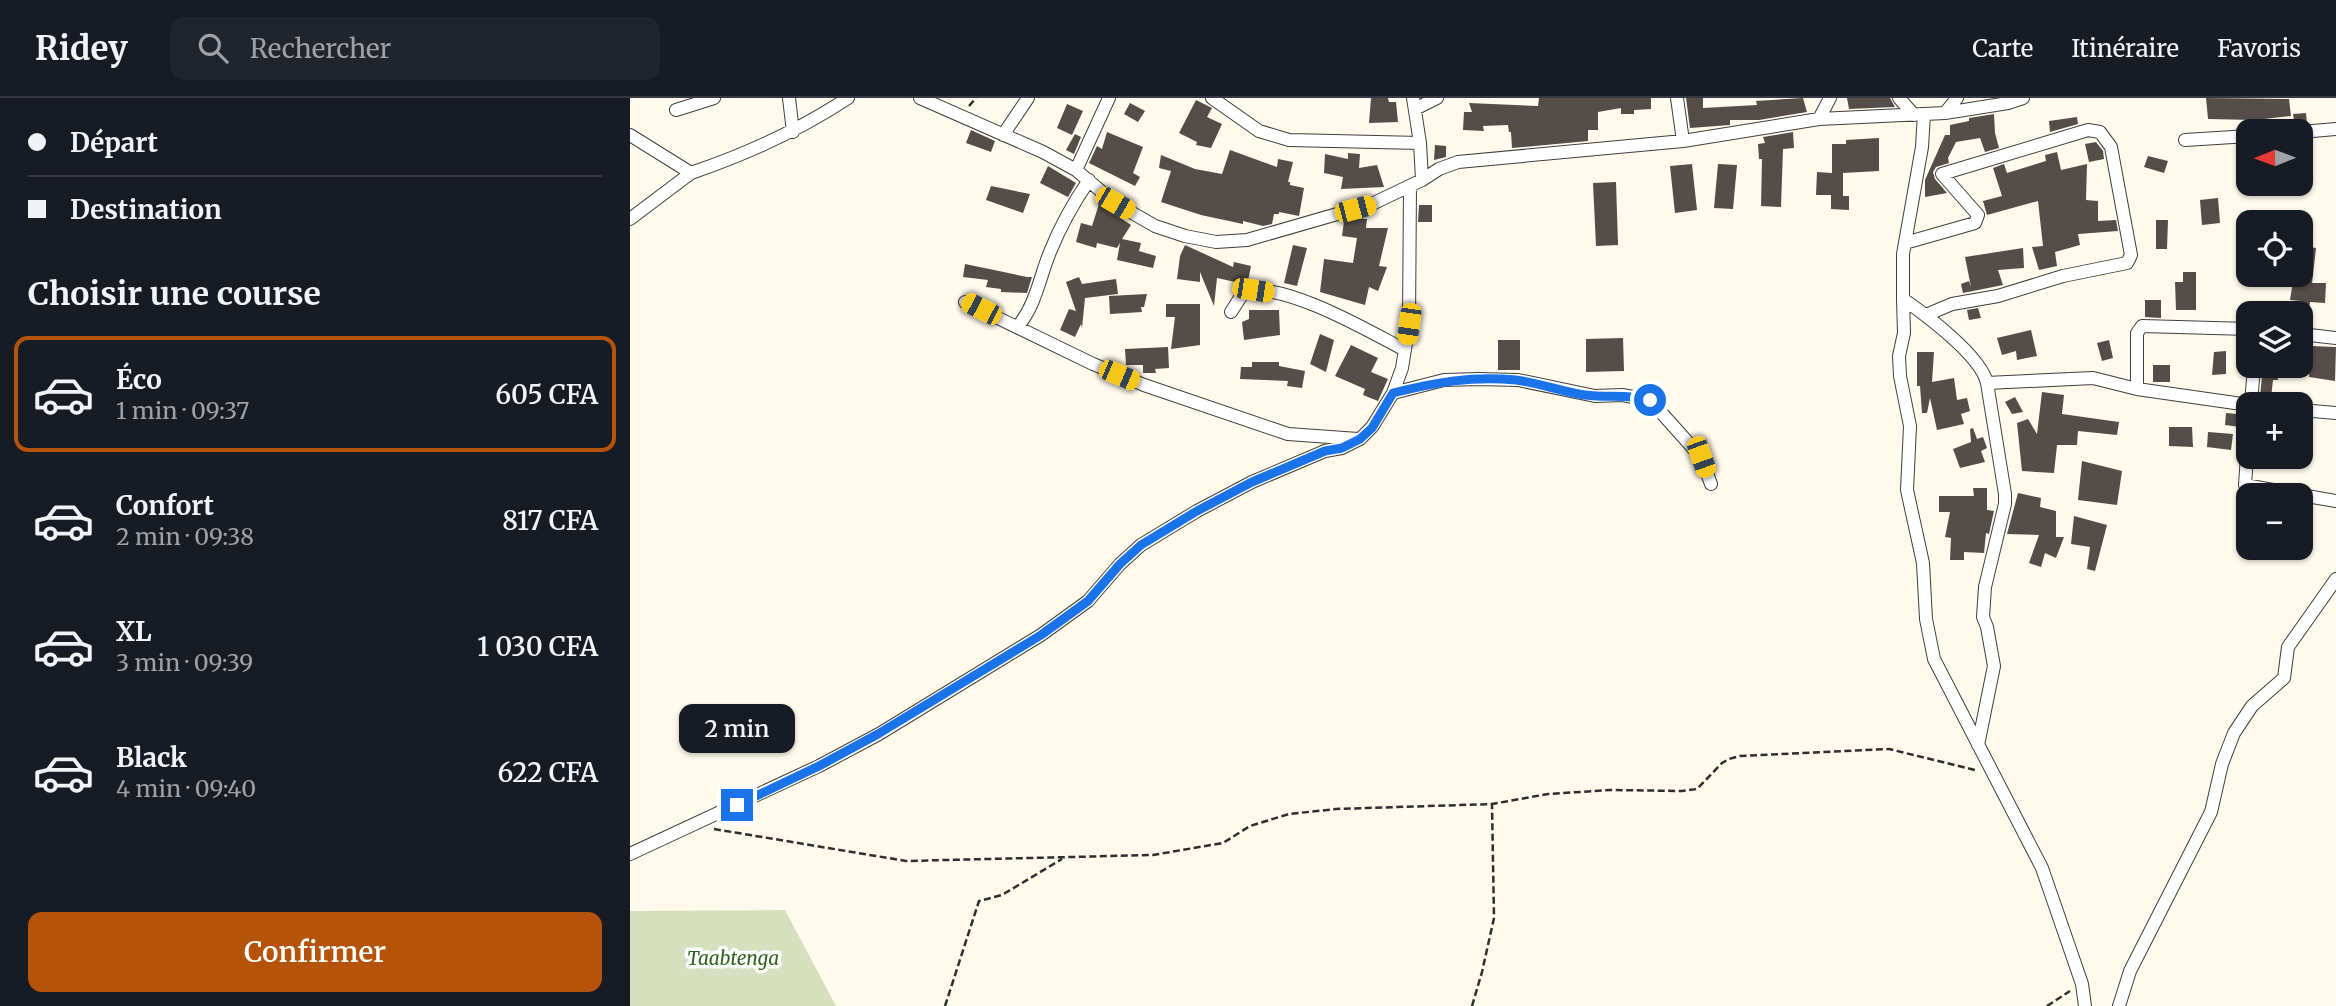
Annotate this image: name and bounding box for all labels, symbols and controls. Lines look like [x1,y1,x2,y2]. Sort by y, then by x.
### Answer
search box [170,17,660,80]
text: Ridey [35,28,128,69]
icon: search [194,29,232,67]
text: Rechercher [250,32,391,65]
text: Carte [1972,33,2033,64]
text: Itinéraire [2071,33,2179,64]
text: Favoris [2217,33,2301,64]
north arrow [2236,119,2314,196]
map controls [2236,119,2313,560]
text: Départ [70,126,158,159]
car [1092,183,1139,223]
text: Destination [70,193,222,226]
car [1332,193,1379,225]
button: locate [2236,210,2313,287]
text: Choisir une course [28,274,321,314]
car [1231,276,1276,304]
car [958,290,1005,328]
button: layers [2236,301,2313,378]
car [1396,302,1423,346]
car [1096,357,1143,393]
icon: car [32,363,95,426]
text: Éco [116,363,162,396]
text: 605 CFA [495,378,598,411]
route start [1634,384,1666,416]
button: + [2236,392,2313,469]
text: 1 min · 09:37 [116,396,249,425]
car [1684,434,1719,480]
button: − [2236,483,2313,560]
icon: car [32,489,95,552]
text: Confort [116,489,214,522]
text: 817 CFA [502,504,598,537]
text: 2 min · 09:38 [116,522,254,551]
icon: car [32,615,95,678]
text: XL [116,615,152,648]
text: 1 030 CFA [477,630,598,663]
text: 3 min · 09:39 [116,648,253,677]
callout: 2 min [679,704,795,752]
text: 2 min [705,714,769,743]
icon: car [32,741,95,804]
text: Black [116,741,187,774]
text: 622 CFA [497,756,598,789]
text: 4 min · 09:40 [116,774,256,803]
route end [721,789,753,821]
button: Confirmer [28,912,602,992]
park label: Taabtenga [687,946,779,970]

